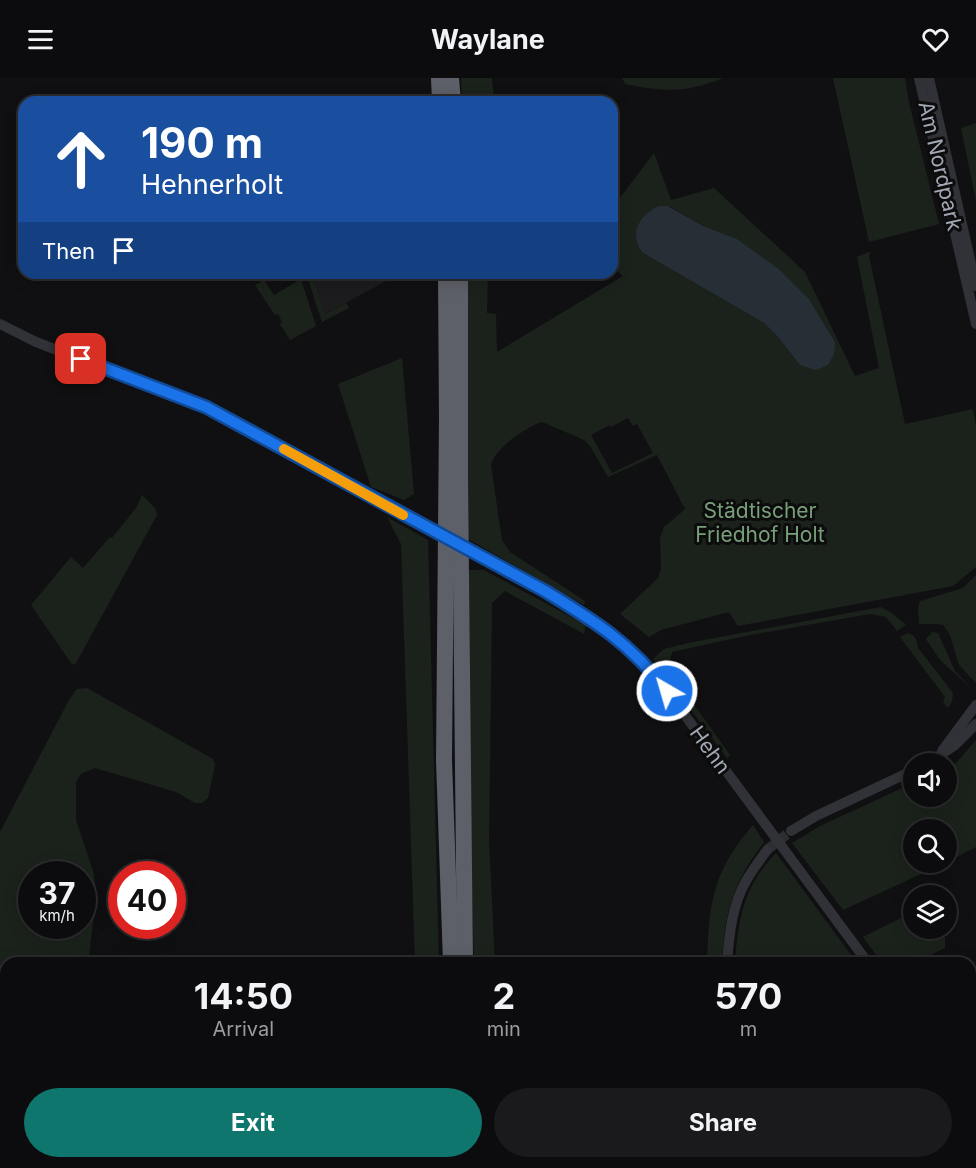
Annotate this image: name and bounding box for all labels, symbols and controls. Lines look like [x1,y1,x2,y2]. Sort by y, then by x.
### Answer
icon: menu [24,23,57,56]
text: Waylane [431,23,545,56]
icon: heart [919,23,952,56]
street label: Am Nordpark [913,99,968,234]
text: 190 m [141,117,263,168]
icon: ahead [42,120,120,198]
text: Hehnerholt [141,168,283,201]
icon: arrive [107,234,140,267]
text: Then [42,238,95,264]
pin [55,333,106,384]
icon: arrive [64,342,97,375]
park label: Städtischer Friedhof Holt [695,498,825,547]
position arrow [635,659,699,723]
street label: Hehn [685,721,736,778]
map controls [903,753,957,939]
button: sound [903,753,957,807]
button: search [903,819,957,873]
speed limit sign: 40 [108,861,186,939]
text: 37 [39,875,75,911]
button: layers [903,885,957,939]
text: km/h [39,906,75,925]
text: 14:50 [194,974,293,1018]
text: 2 [492,974,515,1018]
text: 570 [715,974,782,1018]
text: Arrival [213,1017,274,1041]
text: min [487,1017,521,1041]
text: m [740,1017,757,1041]
button: Exit [24,1088,482,1157]
button: Share [494,1088,952,1157]

